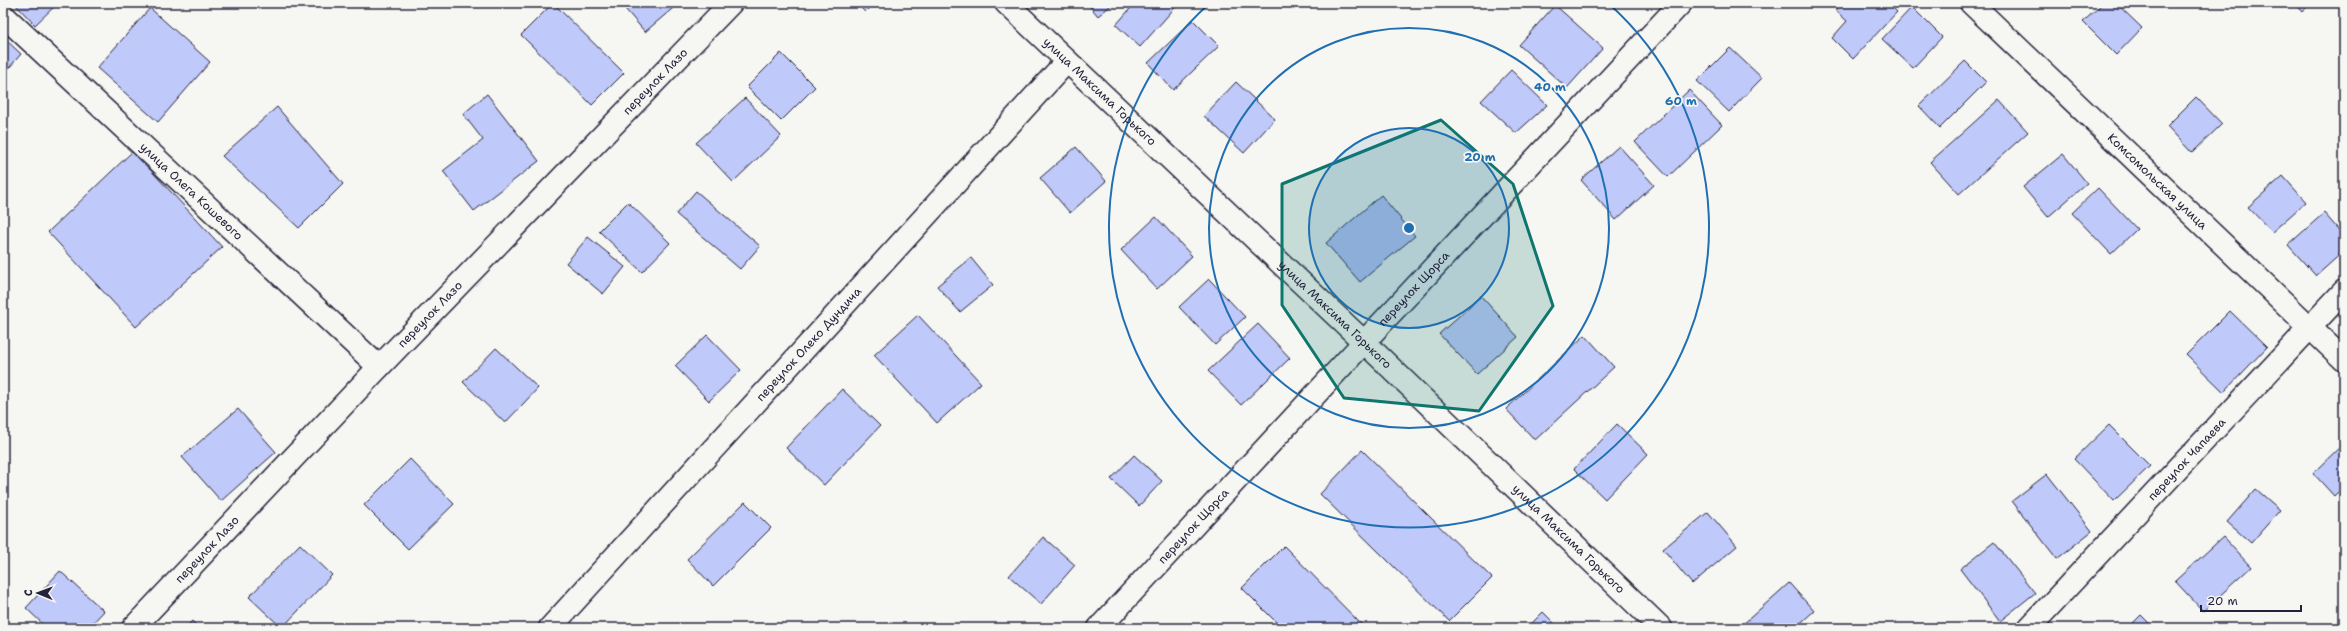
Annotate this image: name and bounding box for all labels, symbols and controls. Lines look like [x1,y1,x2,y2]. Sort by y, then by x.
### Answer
street label: улица Максима Горького [1039,34,1160,149]
street label: переулок Лазо [619,45,691,118]
text: 40 m [1534,79,1566,95]
text: 60 m [1665,93,1697,109]
street label: Комсомольская улица [2104,130,2211,233]
street label: улица Олега Кошевого [136,139,246,244]
text: 20 m [1464,149,1496,165]
centre of rings [1402,221,1416,235]
street label: переулок Щорса [1375,247,1453,330]
street label: улица Максима Горького [1275,257,1395,372]
street label: переулок Лазо [394,277,466,351]
street label: переулок Олеко Дундича [753,283,865,405]
street label: переулок Чапаева [2144,414,2230,504]
street label: улица Максима Горького [1509,481,1628,597]
street label: переулок Щорса [1154,484,1233,567]
street label: переулок Лазо [171,512,243,587]
north arrow [18,573,58,613]
scale bar [2201,587,2301,613]
text: С [21,589,36,596]
text: 20 m [2207,593,2238,609]

